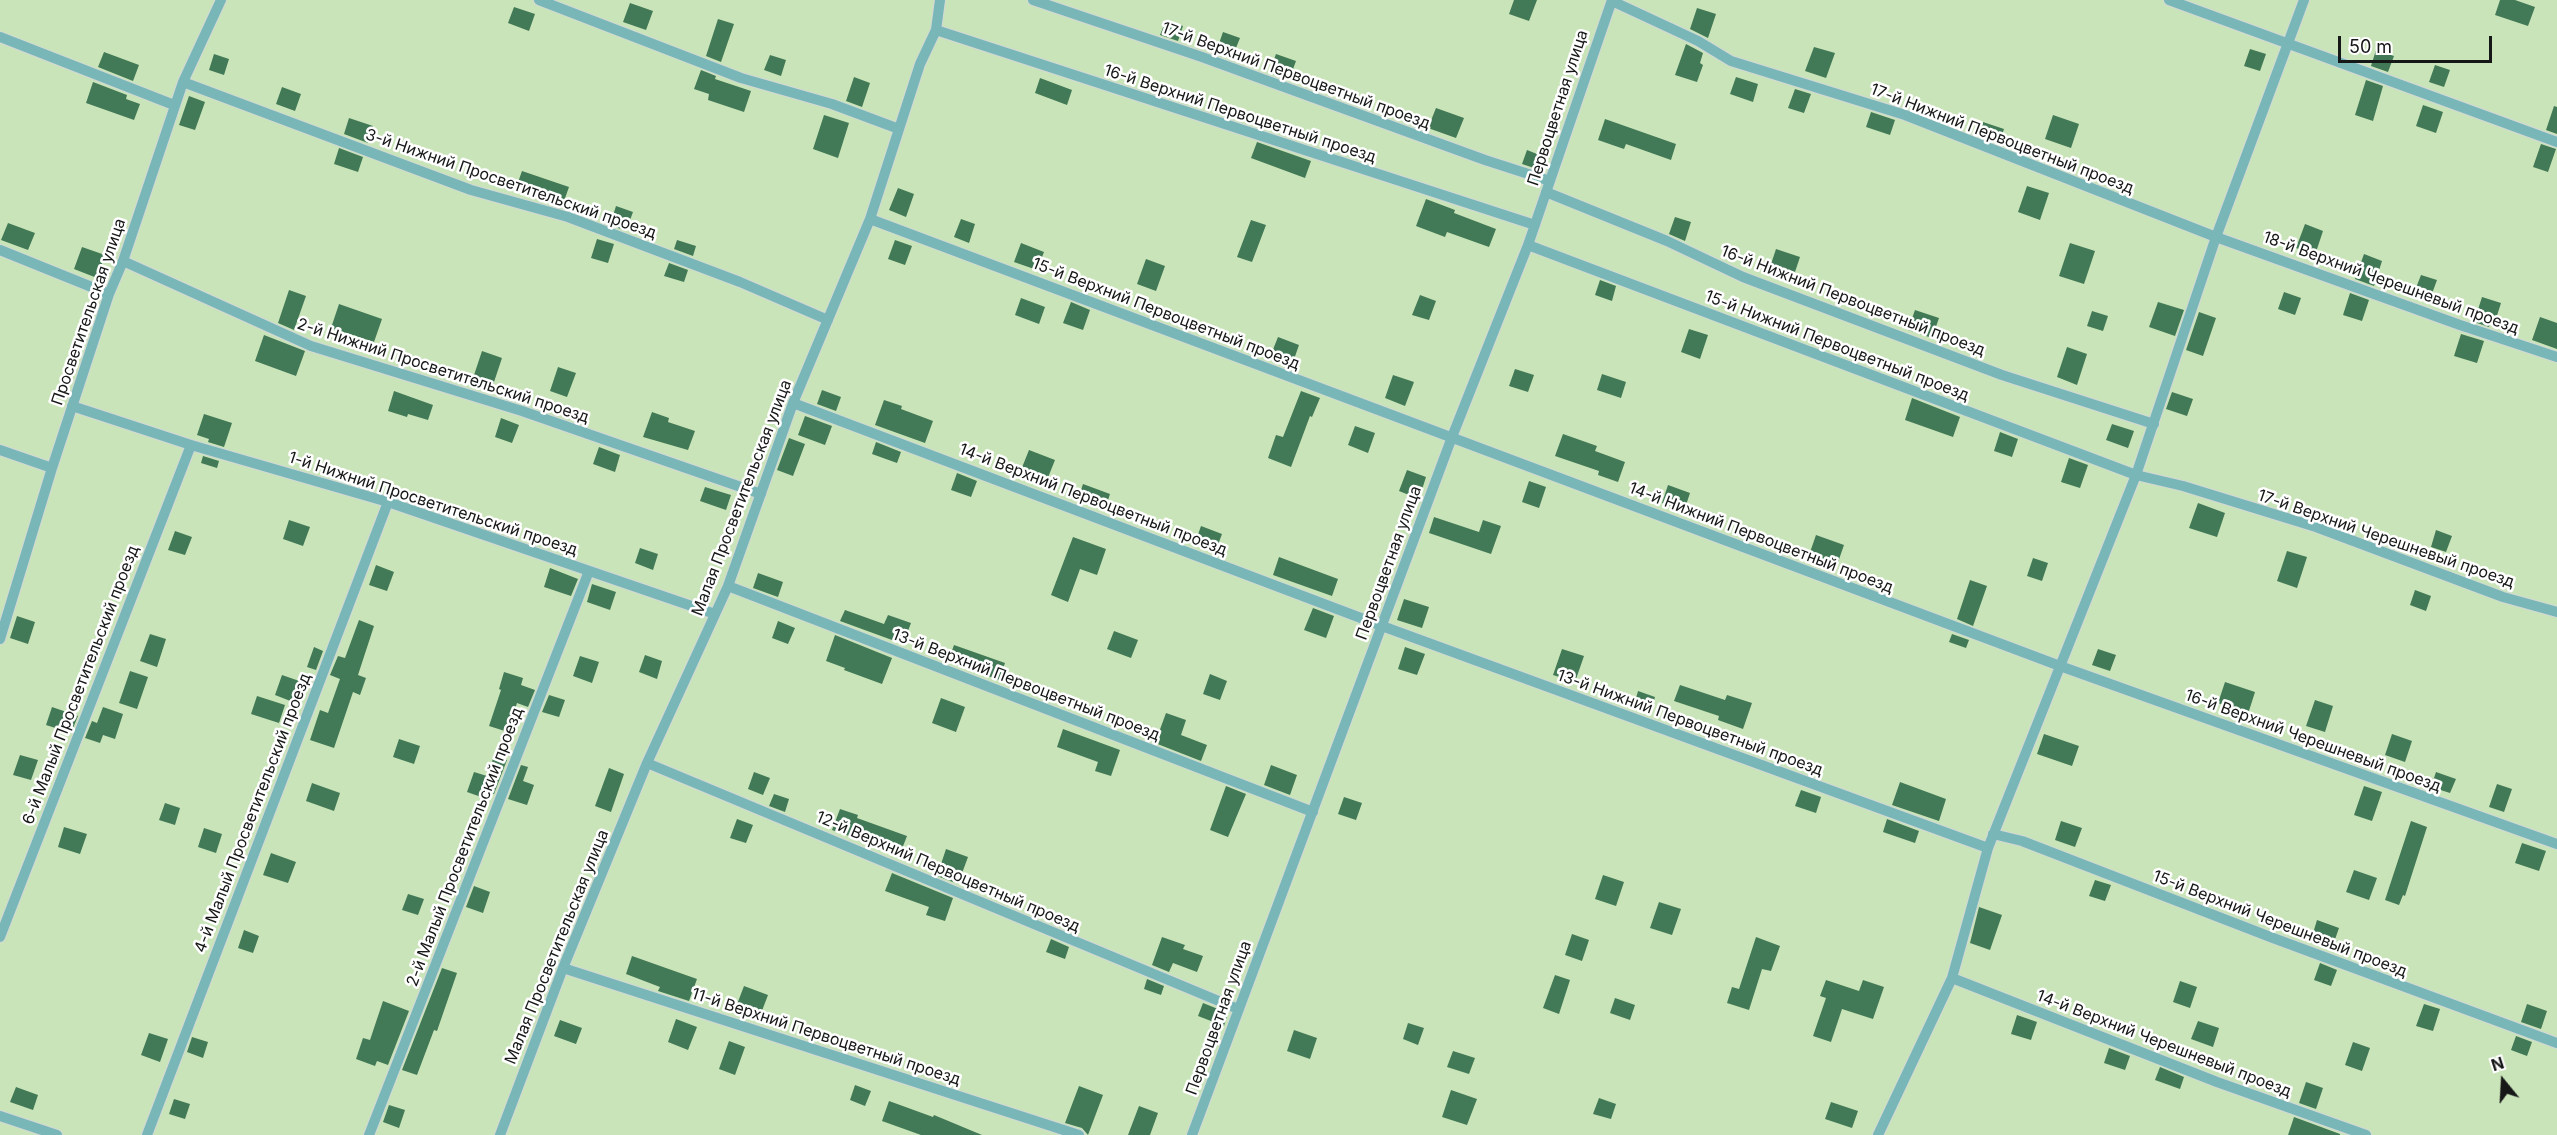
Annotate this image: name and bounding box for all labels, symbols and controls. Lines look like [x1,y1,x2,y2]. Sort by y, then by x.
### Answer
street label: 17-й Верхний Первоцветный проезд [1159,18,1433,134]
scale bar [2341,24,2496,62]
street label: Первоцветная улица [1524,28,1592,188]
text: 50 m [2349,36,2392,57]
street label: 16-й Верхний Первоцветный проезд [1101,61,1379,167]
street label: 17-й Нижний Первоцветный проезд [1868,80,2136,198]
street label: 3-й Нижний Просветительский проезд [363,125,659,243]
street label: Просветительская улица [48,216,130,408]
street label: 18-й Верхний Черешневый проезд [2260,228,2522,338]
street label: 16-й Нижний Первоцветный проезд [1718,242,1988,360]
street label: 15-й Верхний Первоцветный проезд [1030,254,1302,374]
street label: 15-й Нижний Первоцветный проезд [1702,287,1972,405]
street label: 2-й Нижний Просветительский проезд [294,315,592,427]
street label: Малая Просветительская улица [688,377,796,619]
street label: 14-й Верхний Первоцветный проезд [956,440,1230,560]
street label: 1-й Нижний Просветительский проезд [286,448,580,560]
street label: 14-й Нижний Первоцветный проезд [1626,479,1896,597]
street label: Первоцветная улица [1352,483,1426,643]
street label: 17-й Верхний Черешневый проезд [2255,486,2517,592]
street label: 6-й Малый Просветительский проезд [19,543,143,827]
street label: 13-й Верхний Первоцветный проезд [889,625,1163,745]
street label: 13-й Нижний Первоцветный проезд [1554,666,1826,780]
street label: 4-й Малый Просветительский проезд [191,670,315,956]
street label: 16-й Верхний Черешневый проезд [2182,686,2444,796]
street label: 2-й Малый Просветительский проезд [403,705,527,989]
street label: 12-й Верхний Первоцветный проезд [813,807,1083,937]
street label: Малая Просветительская улица [501,827,613,1067]
street label: 15-й Верхний Черешневый проезд [2150,867,2410,981]
street label: Первоцветная улица [1182,938,1256,1098]
street label: 11-й Верхний Первоцветный проезд [689,984,963,1090]
street label: 14-й Верхний Черешневый проезд [2034,986,2294,1102]
north arrow [2473,1051,2533,1111]
text: N [2489,1052,2506,1075]

